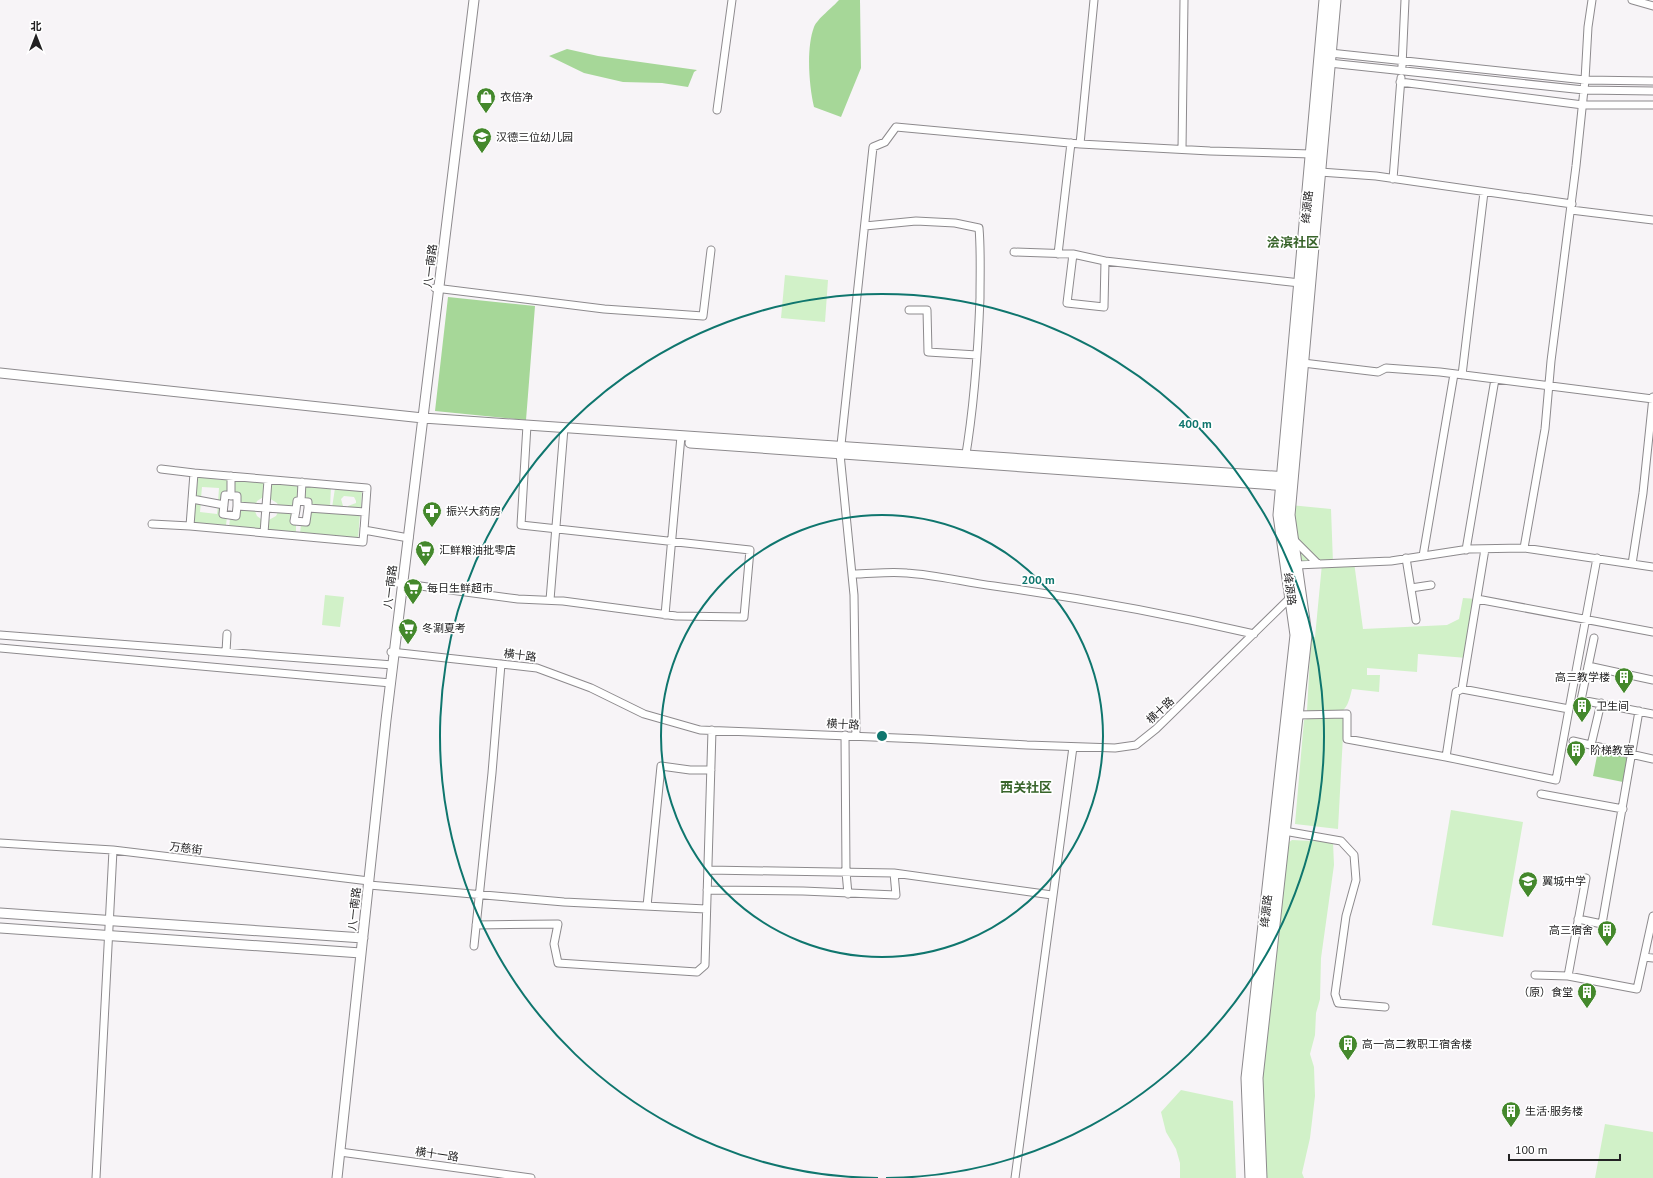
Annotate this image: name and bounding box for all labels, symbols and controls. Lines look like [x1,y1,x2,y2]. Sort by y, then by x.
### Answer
north arrow [16,16,56,56]
text: 北 [31,19,42,33]
shop icon: 衣倍净 [475,86,497,114]
place label: 衣倍净 [500,90,533,104]
school or university icon: 汉德三位幼儿园 [471,126,493,154]
place label: 汉德三位幼儿园 [496,130,573,144]
street label: 绛源路 [1299,190,1315,224]
district label: 浍滨社区 [1267,234,1319,251]
street label: 八一南路 [420,243,440,289]
text: 400 m [1178,416,1212,431]
pharmacy icon: 振兴大药房 [421,500,443,528]
place label: 振兴大药房 [446,504,501,518]
supermarket icon: 汇鲜粮油批零店 [414,539,436,567]
place label: 汇鲜粮油批零店 [439,543,516,557]
street label: 八一南路 [380,564,400,610]
text: 200 m [1021,572,1055,587]
street label: 绛源路 [1281,572,1299,606]
supermarket icon: 每日生鲜超市 [402,577,424,605]
place label: 每日生鲜超市 [427,581,493,595]
supermarket icon: 冬涮夏考 [397,617,419,645]
place label: 冬涮夏考 [422,621,466,635]
street label: 横十路 [503,646,537,664]
building icon: 高三教学楼 [1613,666,1635,694]
place label: 高三教学楼 [1555,670,1610,684]
street label: 横十路 [1143,694,1177,726]
building icon: 卫生间 [1571,695,1593,723]
place label: 卫生间 [1596,699,1629,713]
street label: 横十路 [826,716,860,732]
centre of rings [875,729,889,743]
building icon: 阶梯教室 [1565,739,1587,767]
place label: 阶梯教室 [1590,743,1634,757]
district label: 西关社区 [1000,779,1052,796]
street label: 万慈街 [169,839,203,857]
school or university icon: 翼城中学 [1517,870,1539,898]
place label: 翼城中学 [1542,874,1586,888]
street label: 八一南路 [345,886,363,932]
street label: 绛源路 [1257,894,1275,928]
building icon: 高三宿舍 [1596,919,1618,947]
place label: 高三宿舍 [1549,923,1593,937]
building icon: （原）食堂 [1576,981,1598,1009]
place label: （原）食堂 [1518,985,1573,999]
building icon: 高一高二教职工宿舍楼 [1337,1033,1359,1061]
place label: 高一高二教职工宿舍楼 [1362,1037,1472,1051]
building icon: 生活·服务楼 [1500,1100,1522,1128]
place label: 生活·服务楼 [1525,1104,1583,1118]
scale bar [1509,1136,1620,1162]
text: 100 m [1515,1142,1548,1157]
street label: 横十一路 [414,1144,460,1164]

